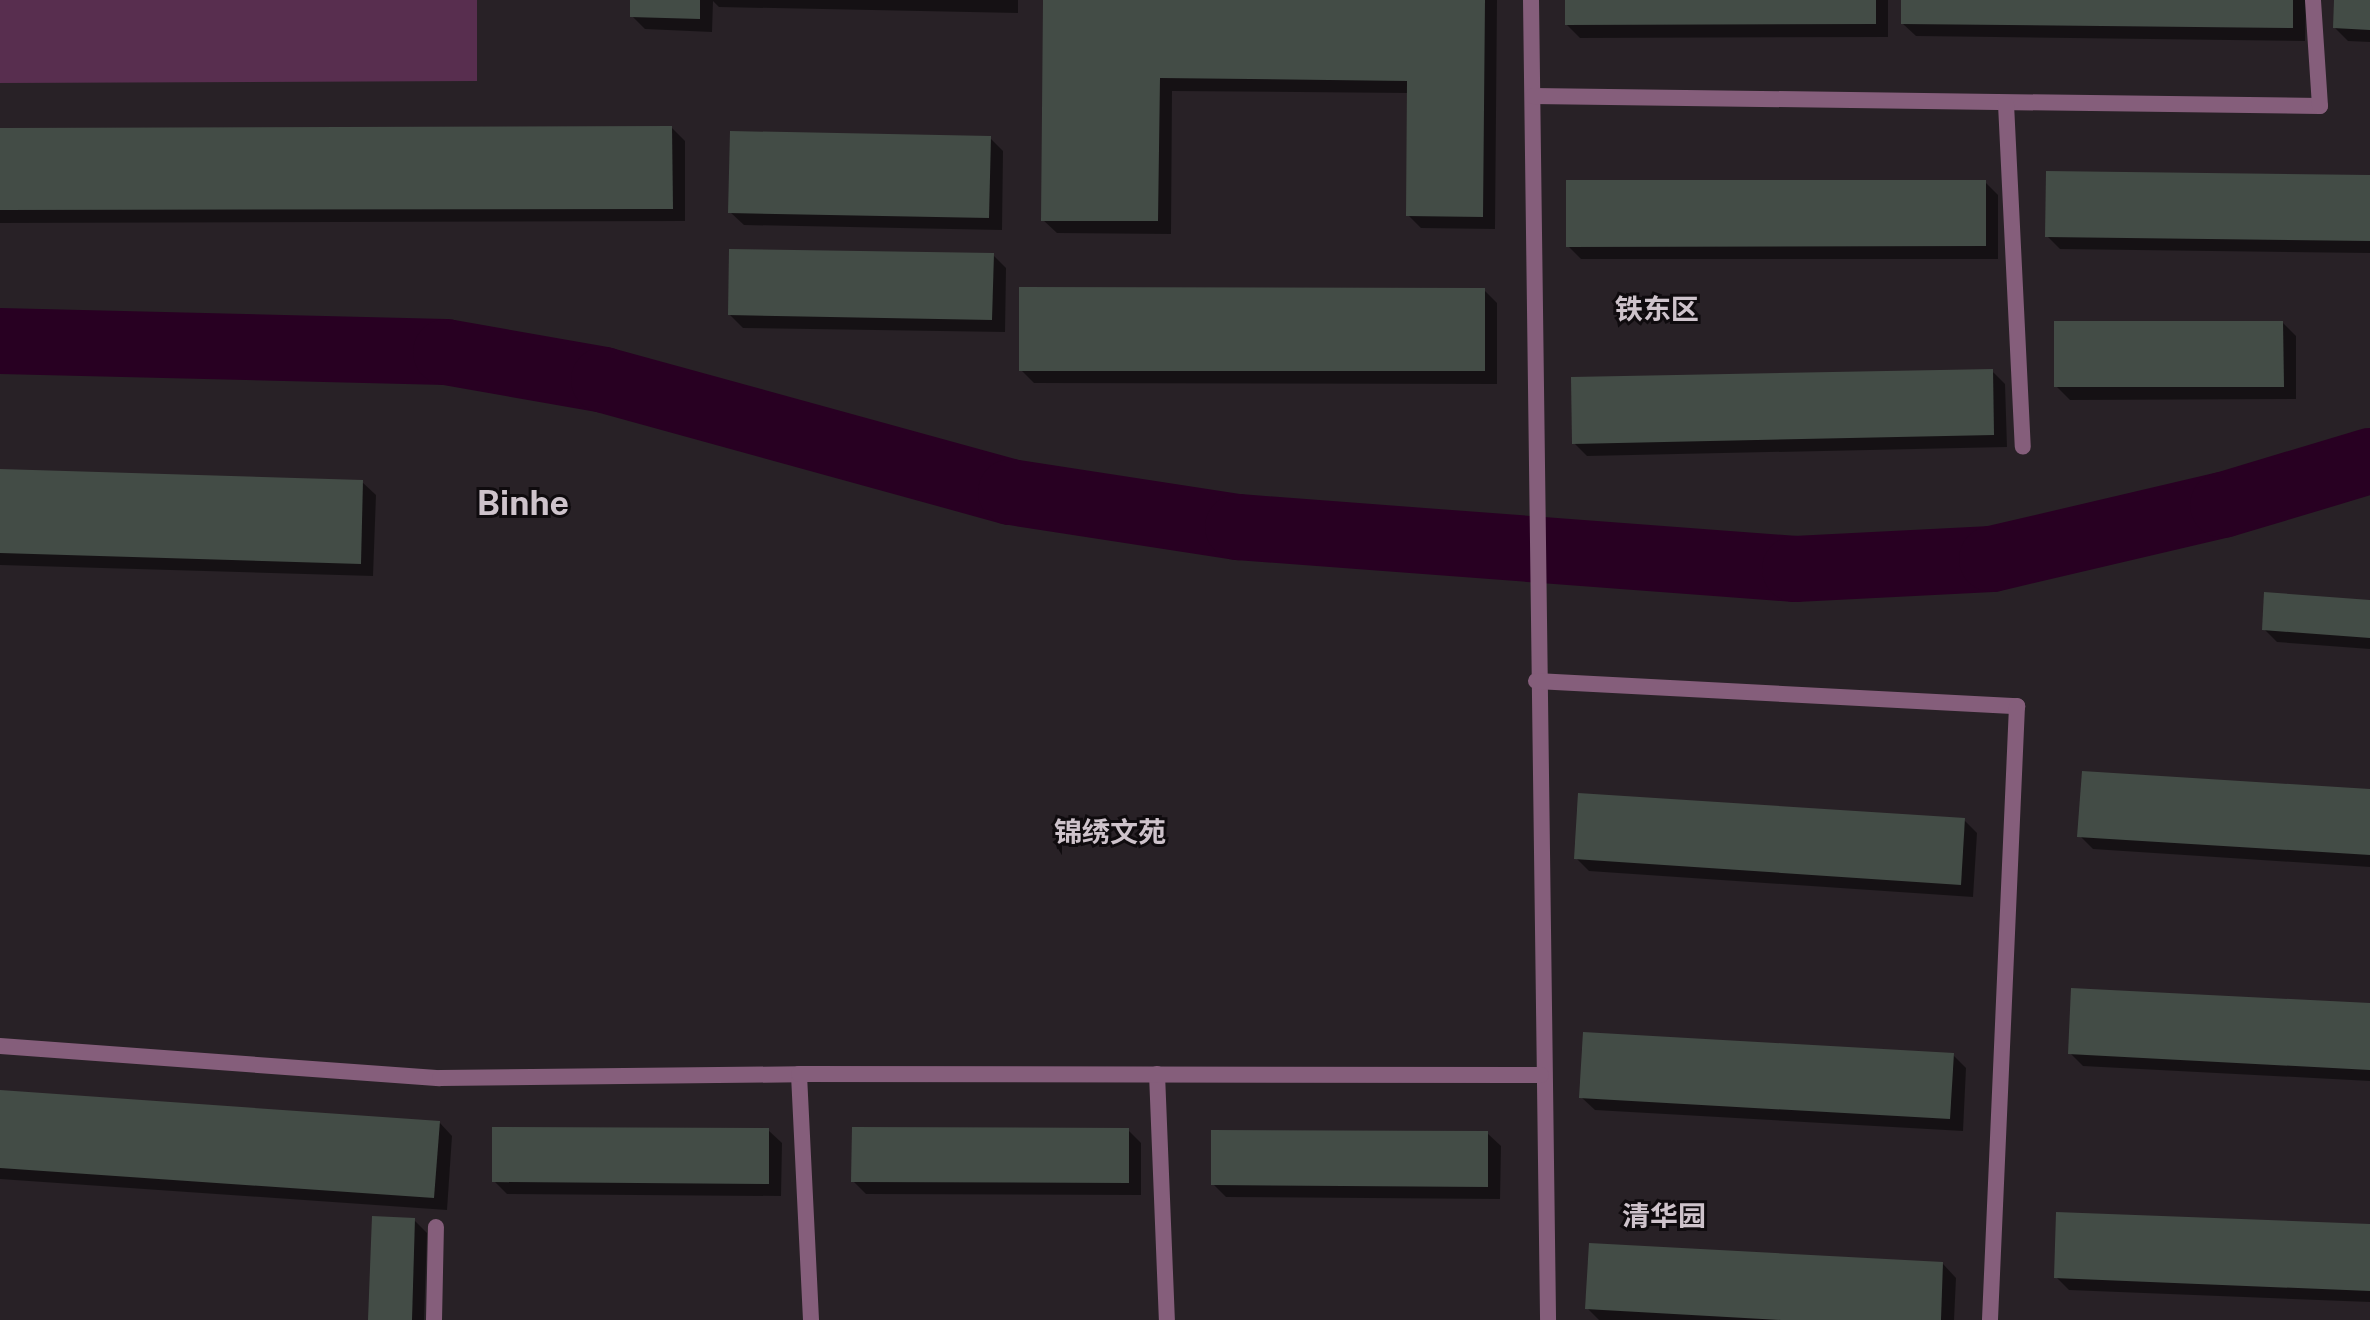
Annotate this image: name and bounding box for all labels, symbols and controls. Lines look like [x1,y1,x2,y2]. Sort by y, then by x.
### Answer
district label: 铁东区 [1615,292,1699,326]
district label: Binhe [477,484,569,524]
district label: 锦绣文苑 [1054,815,1166,849]
district label: 清华园 [1622,1199,1706,1233]

